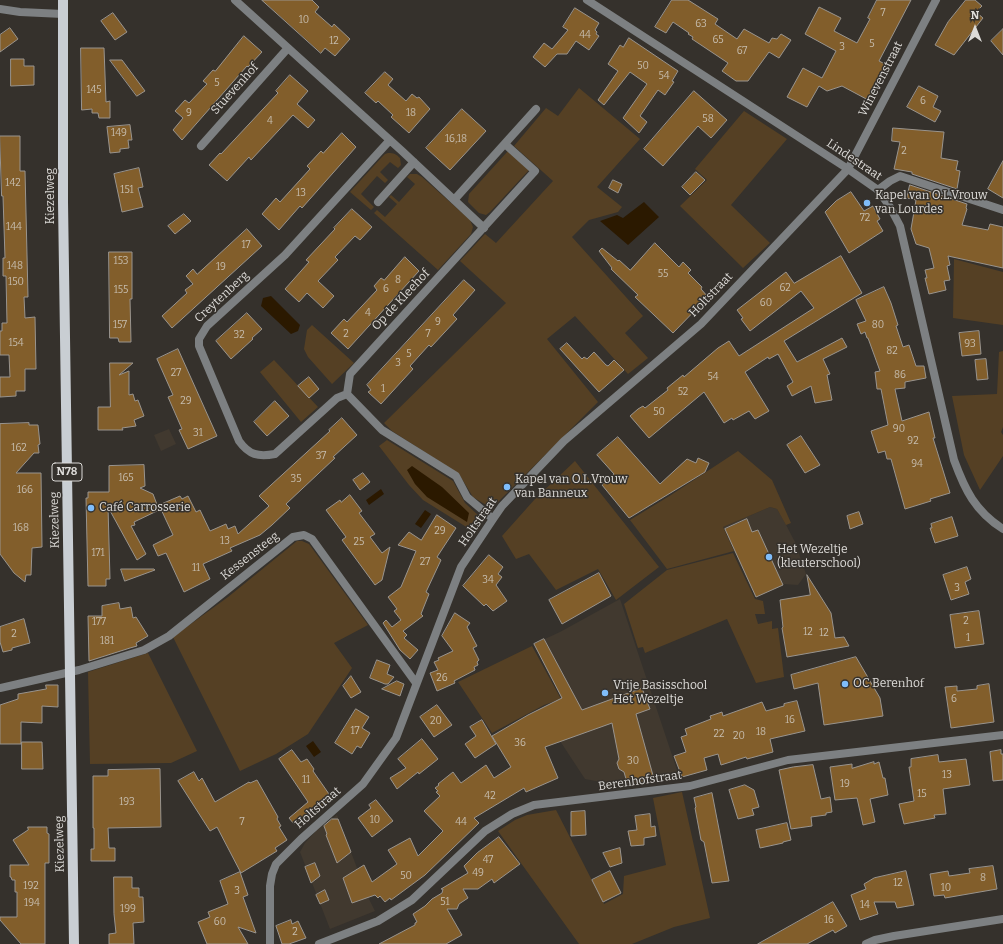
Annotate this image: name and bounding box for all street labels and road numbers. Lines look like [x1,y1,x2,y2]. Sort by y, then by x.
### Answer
street label: Winevenstraat [856,39,906,119]
street label: Stuevenhof [208,60,262,118]
street label: Lindestraat [824,136,884,184]
street label: Kiezelweg [44,168,58,224]
street label: Op de Kleehof [369,267,433,333]
street label: Creytenberg [192,268,252,326]
street label: Holtstraat [686,270,736,320]
road number: N78 [52,463,82,481]
street label: Kiezelweg [47,492,63,548]
street label: Holtstraat [456,495,500,549]
street label: Kessensteeg [218,529,282,583]
street label: Berenhofstraat [597,768,683,794]
street label: Holtstraat [292,784,344,832]
street label: Kiezelweg [52,816,68,872]

